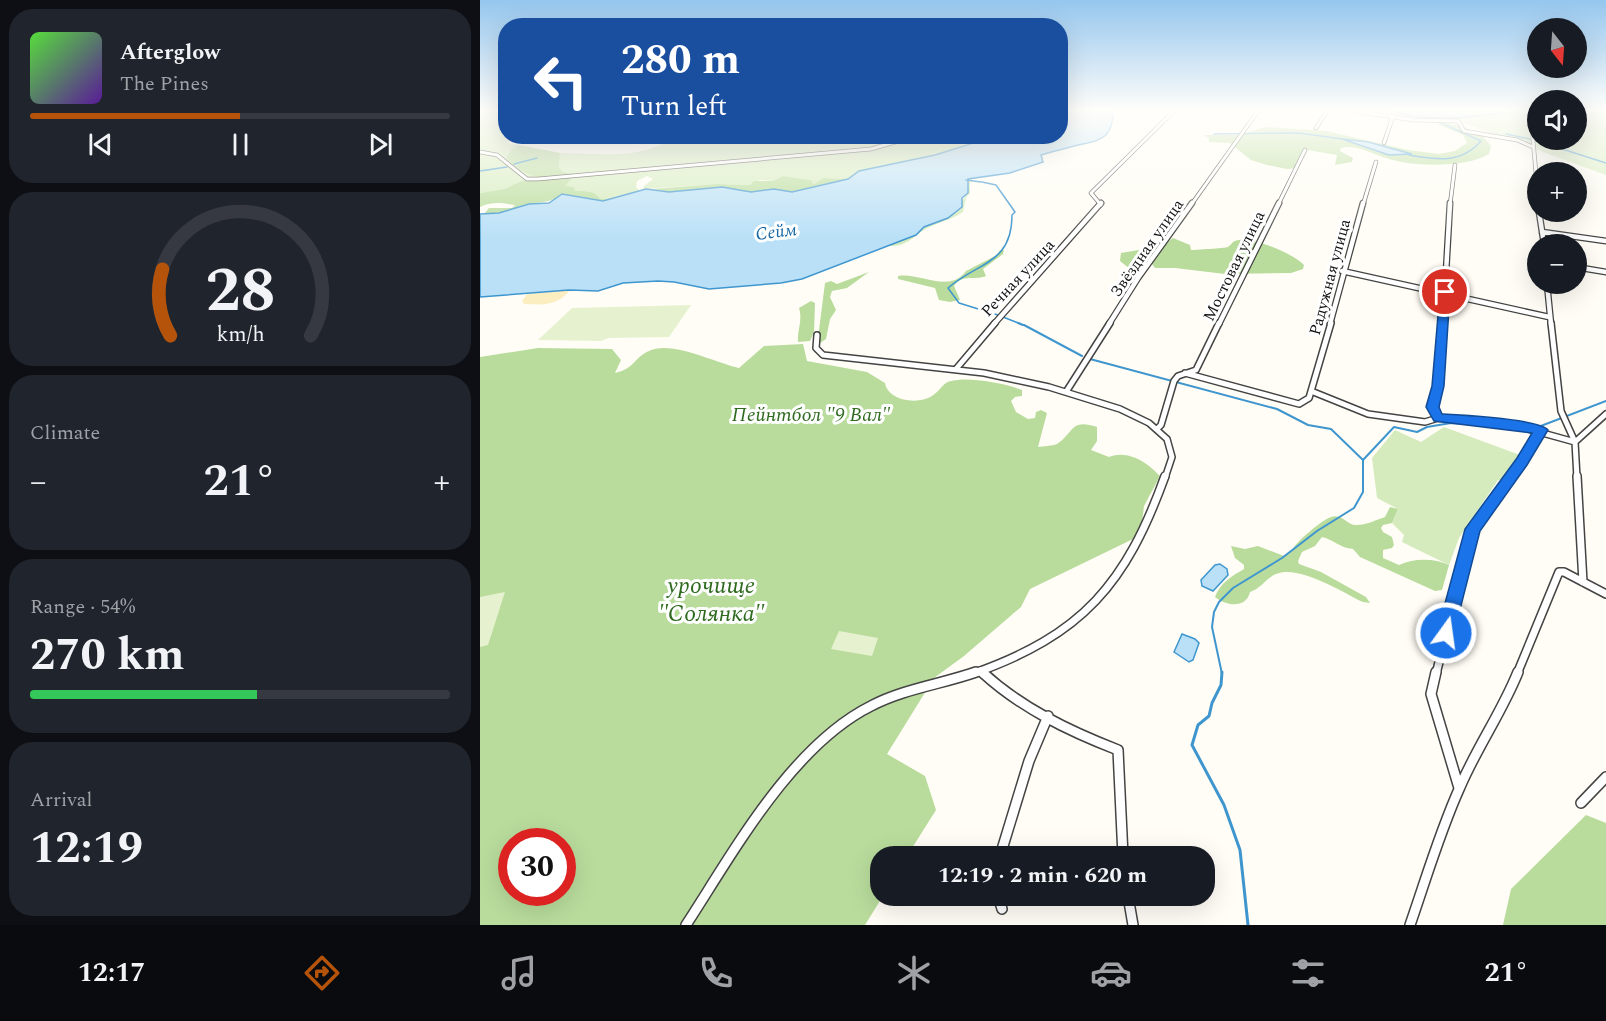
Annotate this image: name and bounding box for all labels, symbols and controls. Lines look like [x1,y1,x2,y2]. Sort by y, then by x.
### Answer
north arrow [1527,18,1587,78]
map controls [1527,18,1587,294]
text: 280 m [621,29,740,92]
text: Afterglow [120,36,220,69]
icon: left [522,42,600,120]
text: The Pines [120,69,209,99]
text: Turn left [621,86,727,128]
button: sound [1527,90,1587,150]
icon: previous [84,128,117,161]
icon: pause [224,128,257,161]
icon: next [364,128,397,161]
button: + [1527,162,1587,222]
street label: Звёздная улица [1104,194,1190,302]
street label: Мостовая улица [1197,207,1271,325]
water label: Сейм [754,216,798,248]
street label: Радужная улица [1303,216,1357,338]
street label: Речная улица [976,234,1061,322]
button: − [1527,234,1587,294]
text: 28 [205,244,275,339]
pin [1419,266,1470,317]
icon: arrive [1428,275,1461,308]
text: km/h [216,319,264,352]
park label: Пейнтбол "9 Вал" [732,400,890,430]
text: Climate [30,418,100,448]
text: 21° [204,447,277,516]
text: − [30,457,47,507]
text: + [434,457,450,507]
park label: урочище "Солянка" [658,568,765,632]
text: Range · 54% [30,592,135,622]
position arrow [1414,601,1478,665]
text: 270 km [30,621,185,690]
text: Arrival [30,785,92,815]
text: 12:19 [30,814,143,883]
speed limit sign: 30 [498,828,576,906]
text: 12:19 · 2 min · 620 m [938,859,1147,892]
text: 12:17 [78,952,145,994]
icon: directions [301,952,343,994]
icon: music [498,952,540,994]
icon: phone [695,952,737,994]
icon: climate [893,952,935,994]
icon: car [1090,952,1132,994]
icon: filters [1287,952,1329,994]
text: 21° [1485,952,1528,994]

